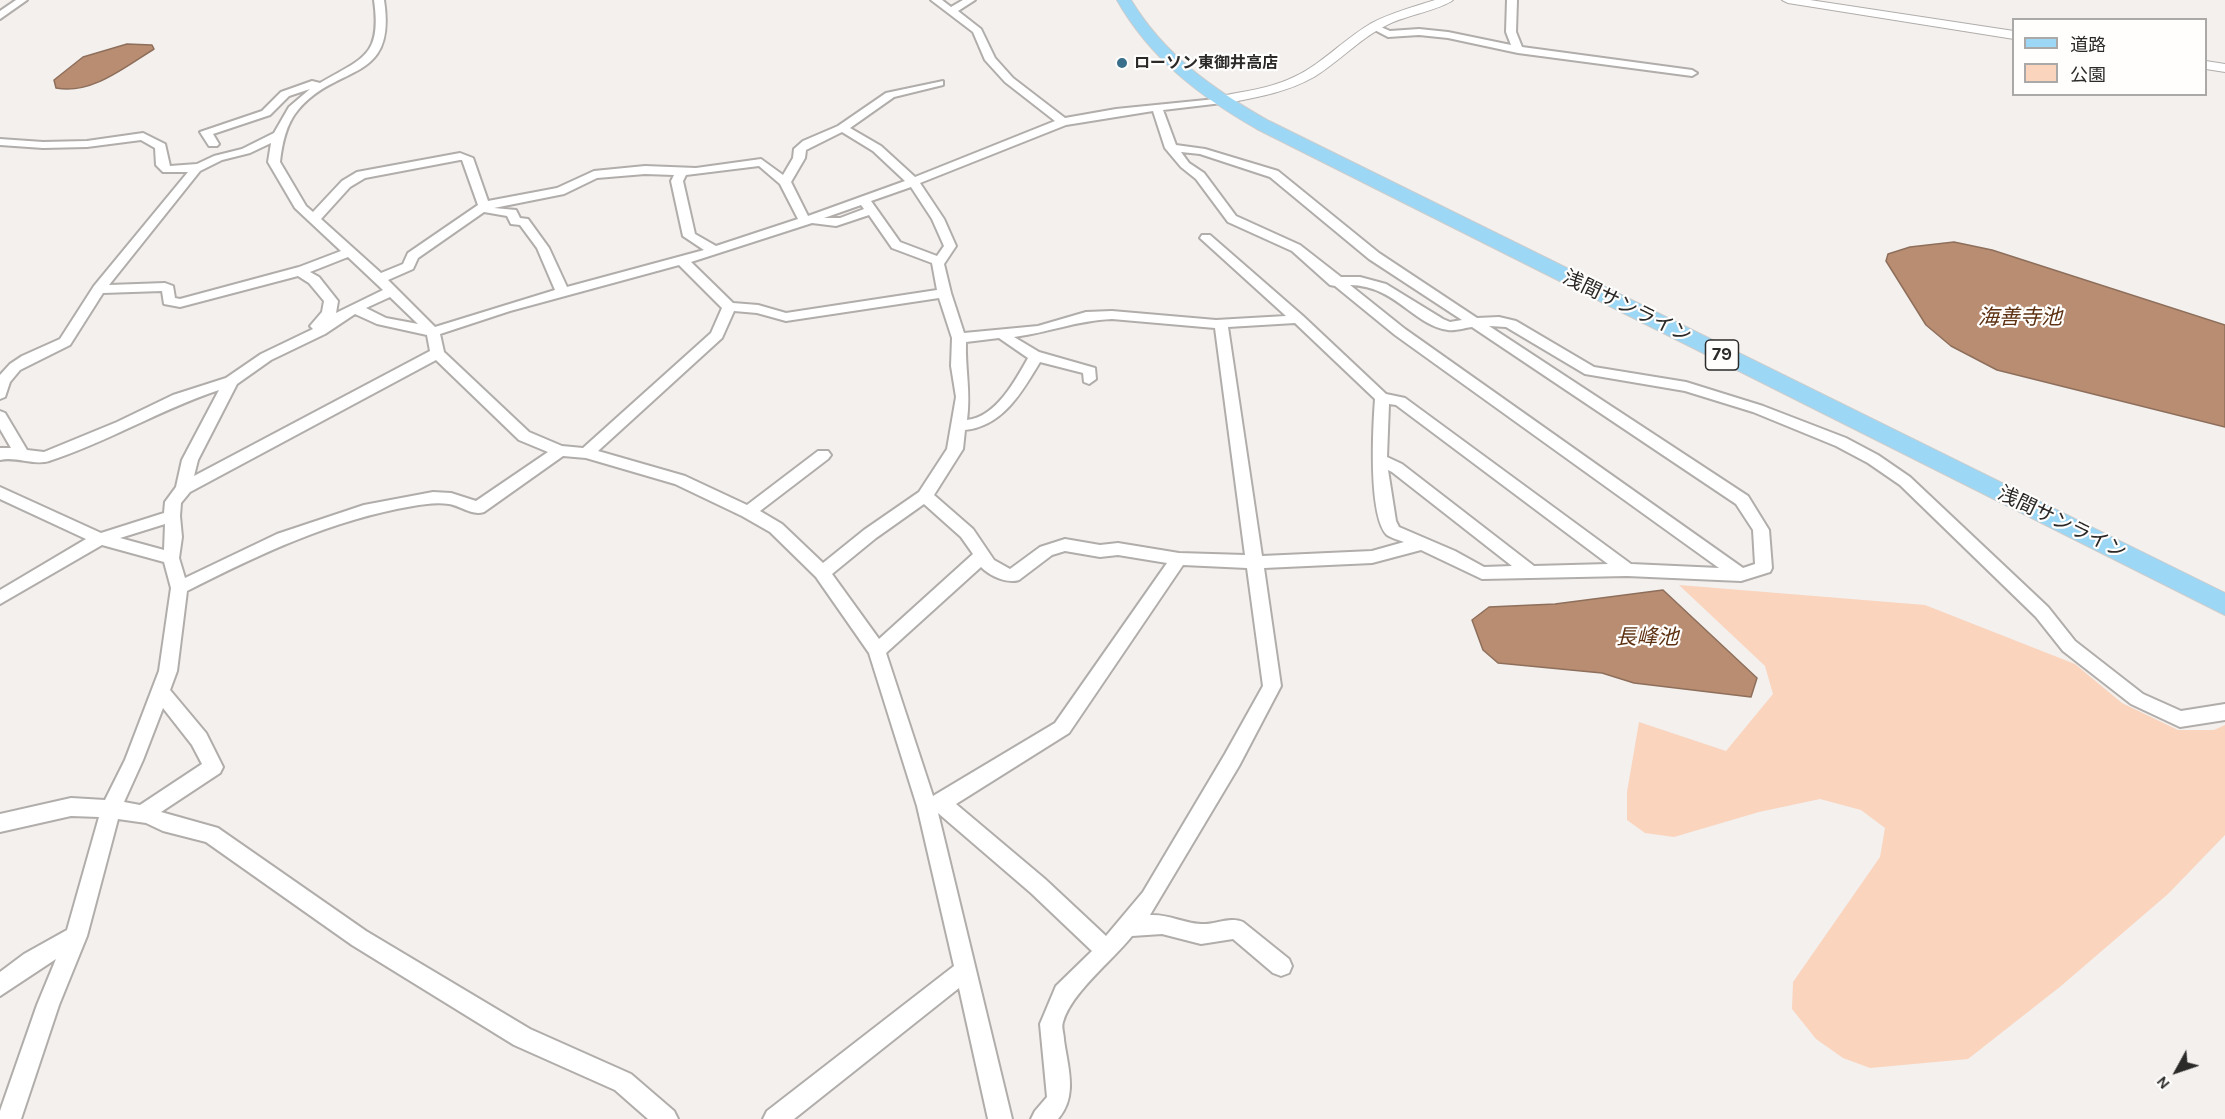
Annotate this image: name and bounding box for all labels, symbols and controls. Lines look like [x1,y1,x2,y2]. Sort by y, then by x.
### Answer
legend [2012,18,2207,96]
text: 道路 [2070,34,2106,56]
place label: ローソン東御井高店 [1134,53,1278,73]
marker: ローソン東御井高店 [1115,56,1129,70]
text: 公園 [2070,64,2106,86]
street label: 浅間サンライン [1559,266,1695,348]
water label: 海善寺池 [1978,305,2062,331]
road number: 79 [1706,340,1738,370]
street label: 浅間サンライン [1994,482,2130,564]
water label: 長峰池 [1616,625,1678,651]
north arrow [2147,1041,2207,1101]
text: N [2152,1072,2174,1093]

